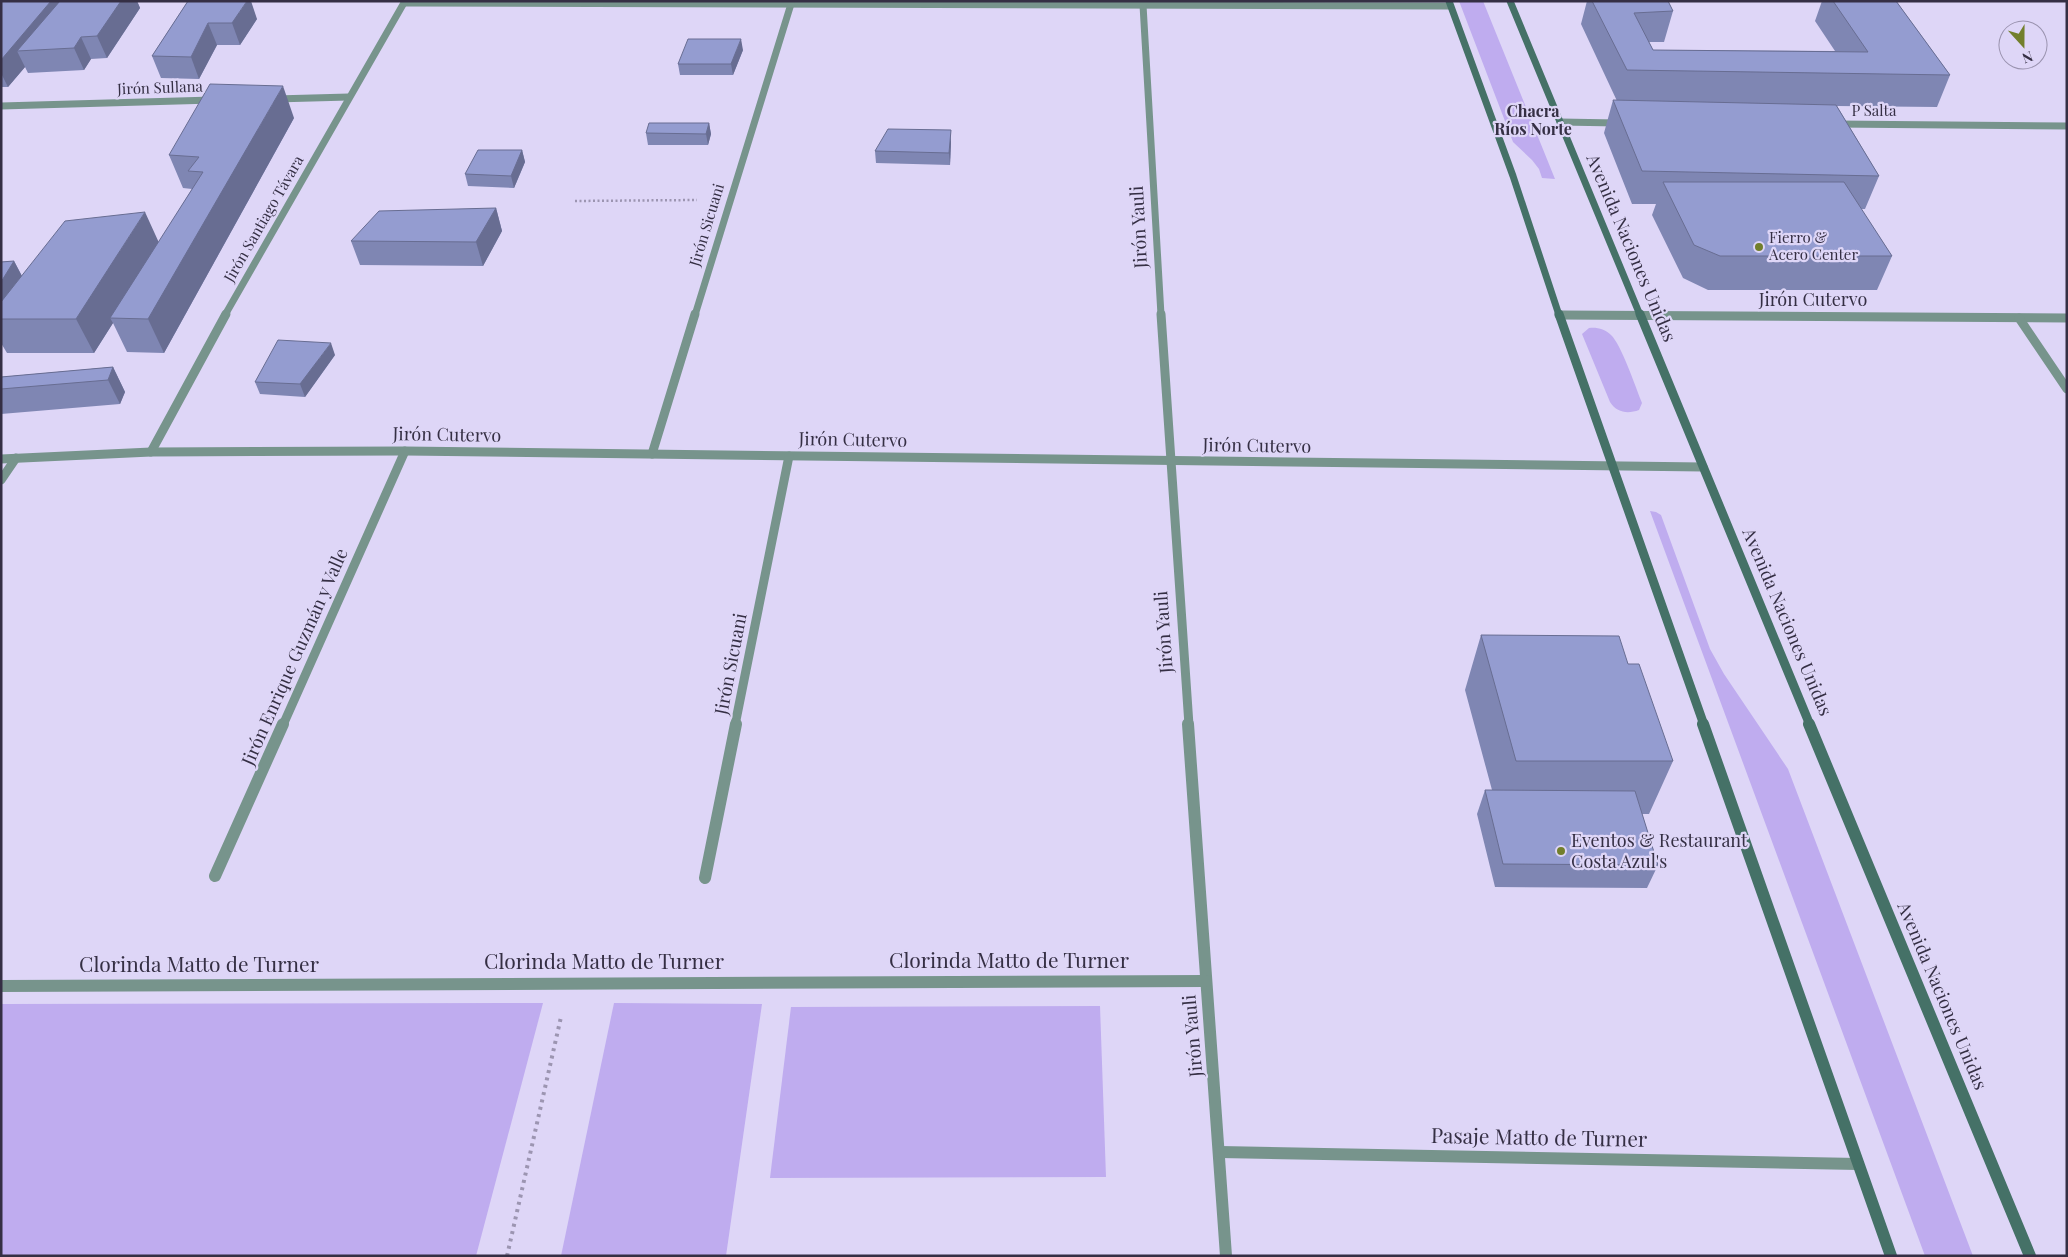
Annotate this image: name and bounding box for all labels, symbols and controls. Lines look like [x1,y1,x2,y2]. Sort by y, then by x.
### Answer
north arrow [1998,20,2048,70]
text: N [2020,47,2036,68]
street label: Jirón Sullana [116,75,204,99]
district label: Chacra Ríos Norte [1494,100,1572,139]
street label: P Salta [1852,100,1897,120]
street label: Avenida Naciones Unidas [1581,149,1682,345]
street label: Jirón Santiago Távara [218,151,308,286]
street label: Jirón Sicuani [684,180,728,270]
street label: Jirón Yauli [1124,185,1152,270]
place label: Fierro & Acero Center [1768,227,1858,264]
marker: Fierro & Acero Center [1753,241,1765,253]
street label: Jirón Cutervo [1758,287,1867,311]
street label: Jirón Cutervo [391,421,502,447]
street label: Jirón Cutervo [797,426,908,452]
street label: Jirón Cutervo [1201,432,1312,458]
street label: Avenida Naciones Unidas [1737,523,1838,719]
street label: Jirón Enrique Guzmán y Valle [235,544,353,770]
street label: Jirón Yauli [1148,590,1178,675]
street label: Jirón Sicuani [708,611,752,718]
place label: Eventos & Restaurant Costa Azul's [1571,828,1748,873]
marker: Eventos & Restaurant Costa Azul's [1555,845,1567,857]
street label: Avenida Naciones Unidas [1892,897,1993,1093]
street label: Clorinda Matto de Turner [889,945,1130,973]
street label: Clorinda Matto de Turner [484,946,725,974]
street label: Clorinda Matto de Turner [79,949,320,977]
street label: Jirón Yauli [1176,994,1208,1079]
street label: Pasaje Matto de Turner [1431,1120,1648,1152]

